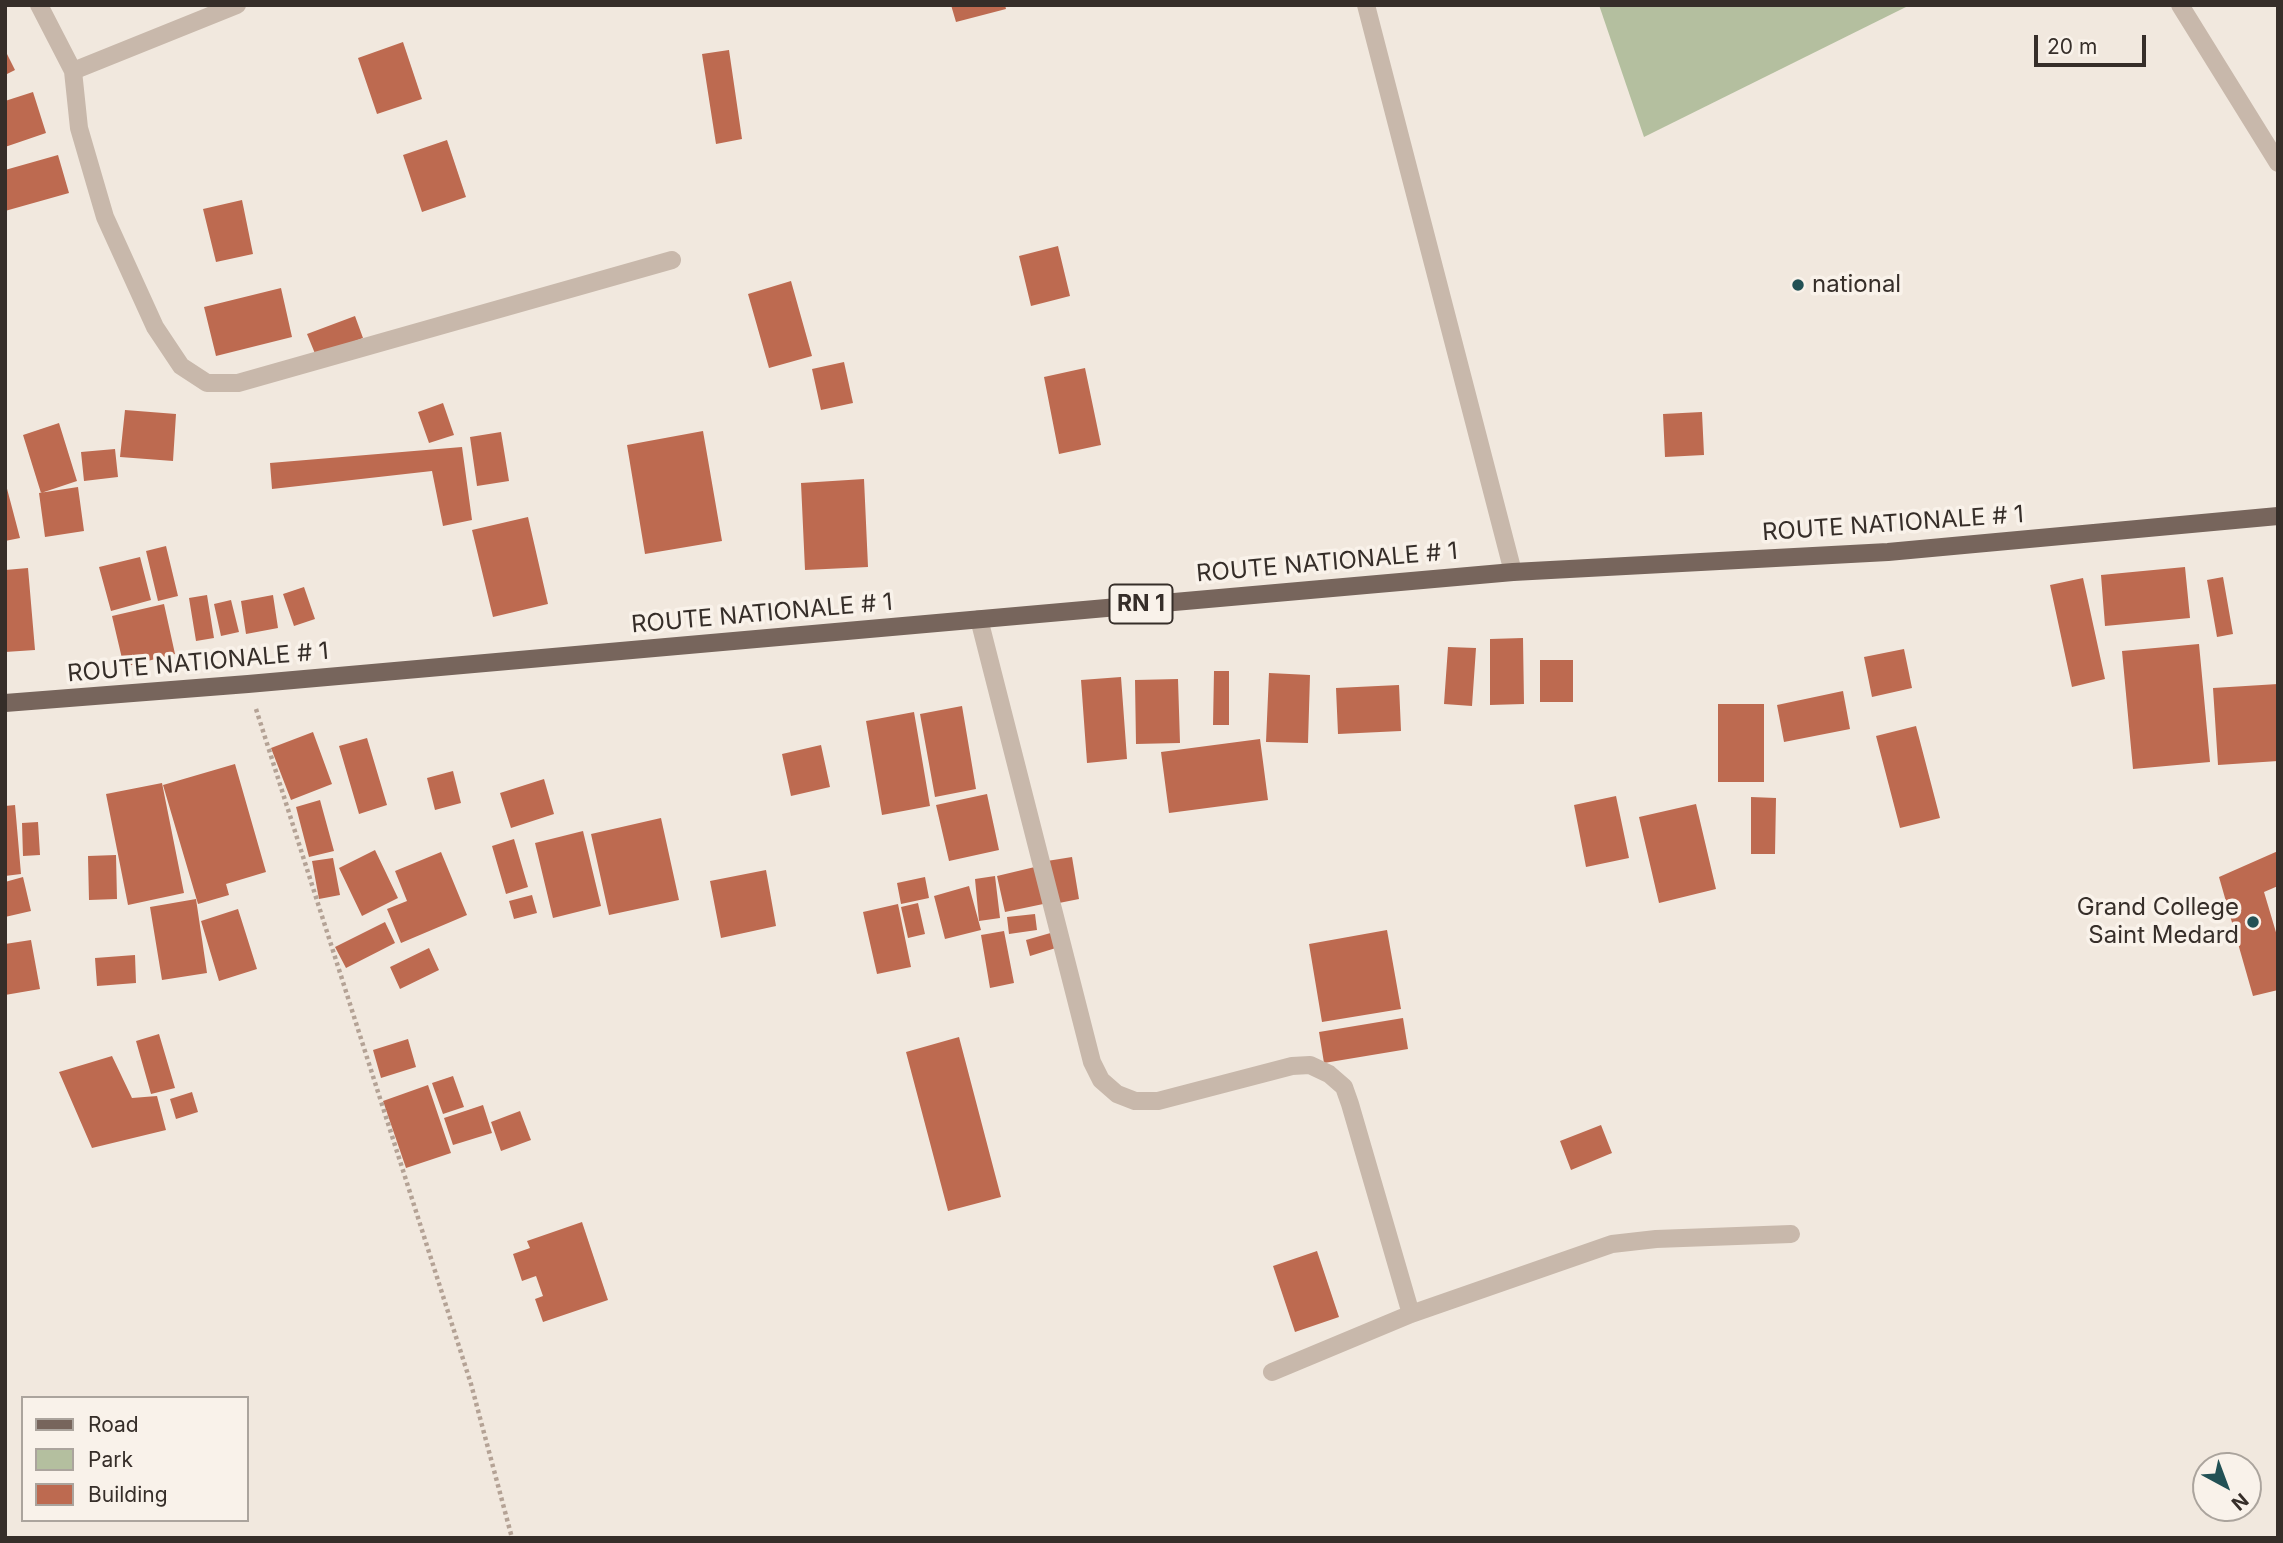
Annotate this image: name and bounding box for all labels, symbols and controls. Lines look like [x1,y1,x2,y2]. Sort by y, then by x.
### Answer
scale bar [2038,21,2150,65]
text: 20 m [2047,34,2097,59]
place label: national [1812,271,1901,299]
marker: national [1790,277,1806,293]
street label: ROUTE NATIONALE # 1 [1761,500,2025,548]
street label: ROUTE NATIONALE # 1 [1195,537,1459,589]
road number: RN 1 [1110,584,1172,624]
street label: ROUTE NATIONALE # 1 [630,588,894,640]
street label: ROUTE NATIONALE # 1 [66,637,330,689]
place label: Grand College Saint Medard [2077,894,2239,950]
marker: Grand College Saint Medard [2245,914,2261,930]
legend [21,1396,248,1522]
text: Road [88,1412,139,1437]
text: Park [88,1447,133,1472]
north arrow [2192,1452,2262,1522]
text: Building [88,1482,168,1507]
text: N [2227,1488,2253,1515]

